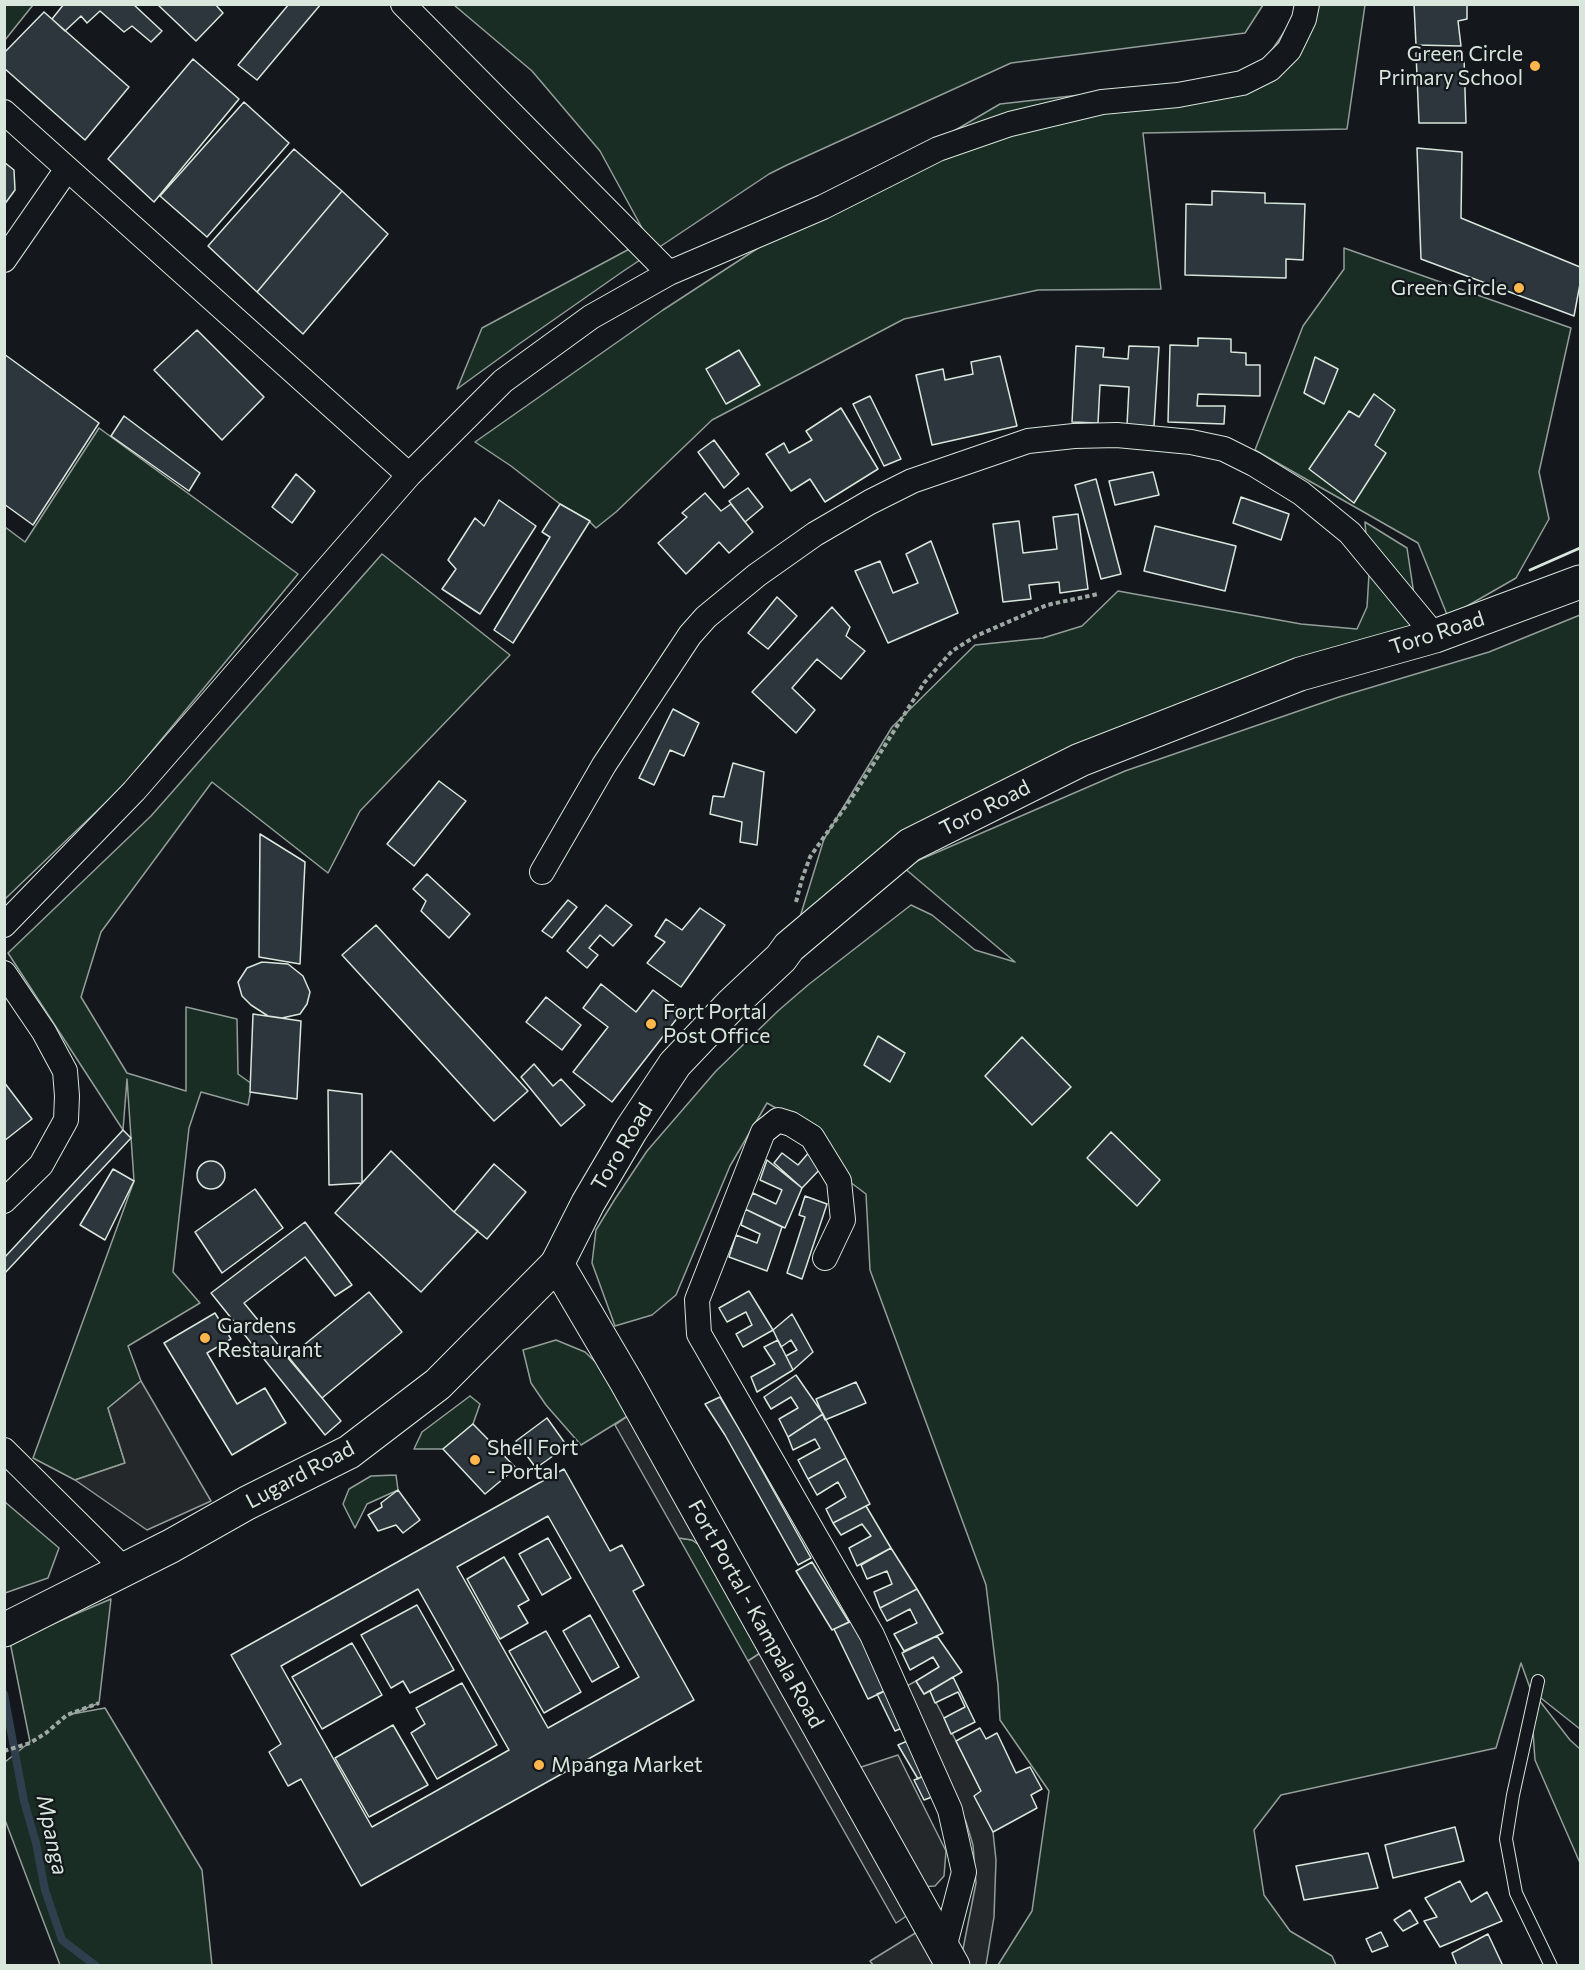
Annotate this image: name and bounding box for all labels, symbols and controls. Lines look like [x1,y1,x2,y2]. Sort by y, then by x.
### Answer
place label: Green Circle Primary School [1378,41,1523,91]
marker: Green Circle Primary School [1528,59,1542,73]
place label: Green Circle [1391,275,1507,301]
marker: Green Circle [1512,281,1526,295]
street label: Toro Road [1386,606,1488,660]
street label: Toro Road [936,775,1034,841]
place label: Fort Portal Post Office [663,999,770,1049]
marker: Fort Portal Post Office [644,1017,658,1031]
street label: Toro Road [586,1098,658,1196]
place label: Gardens Restaurant [217,1313,322,1363]
marker: Gardens Restaurant [198,1331,212,1345]
place label: Shell Fort - Portal [487,1435,578,1485]
street label: Lugard Road [241,1436,359,1514]
marker: Shell Fort - Portal [468,1453,482,1467]
street label: Fort Portal - Kampala Road [683,1496,829,1732]
place label: Mpanga Market [551,1752,702,1778]
marker: Mpanga Market [532,1758,546,1772]
water label: Mpanga [31,1792,73,1878]

